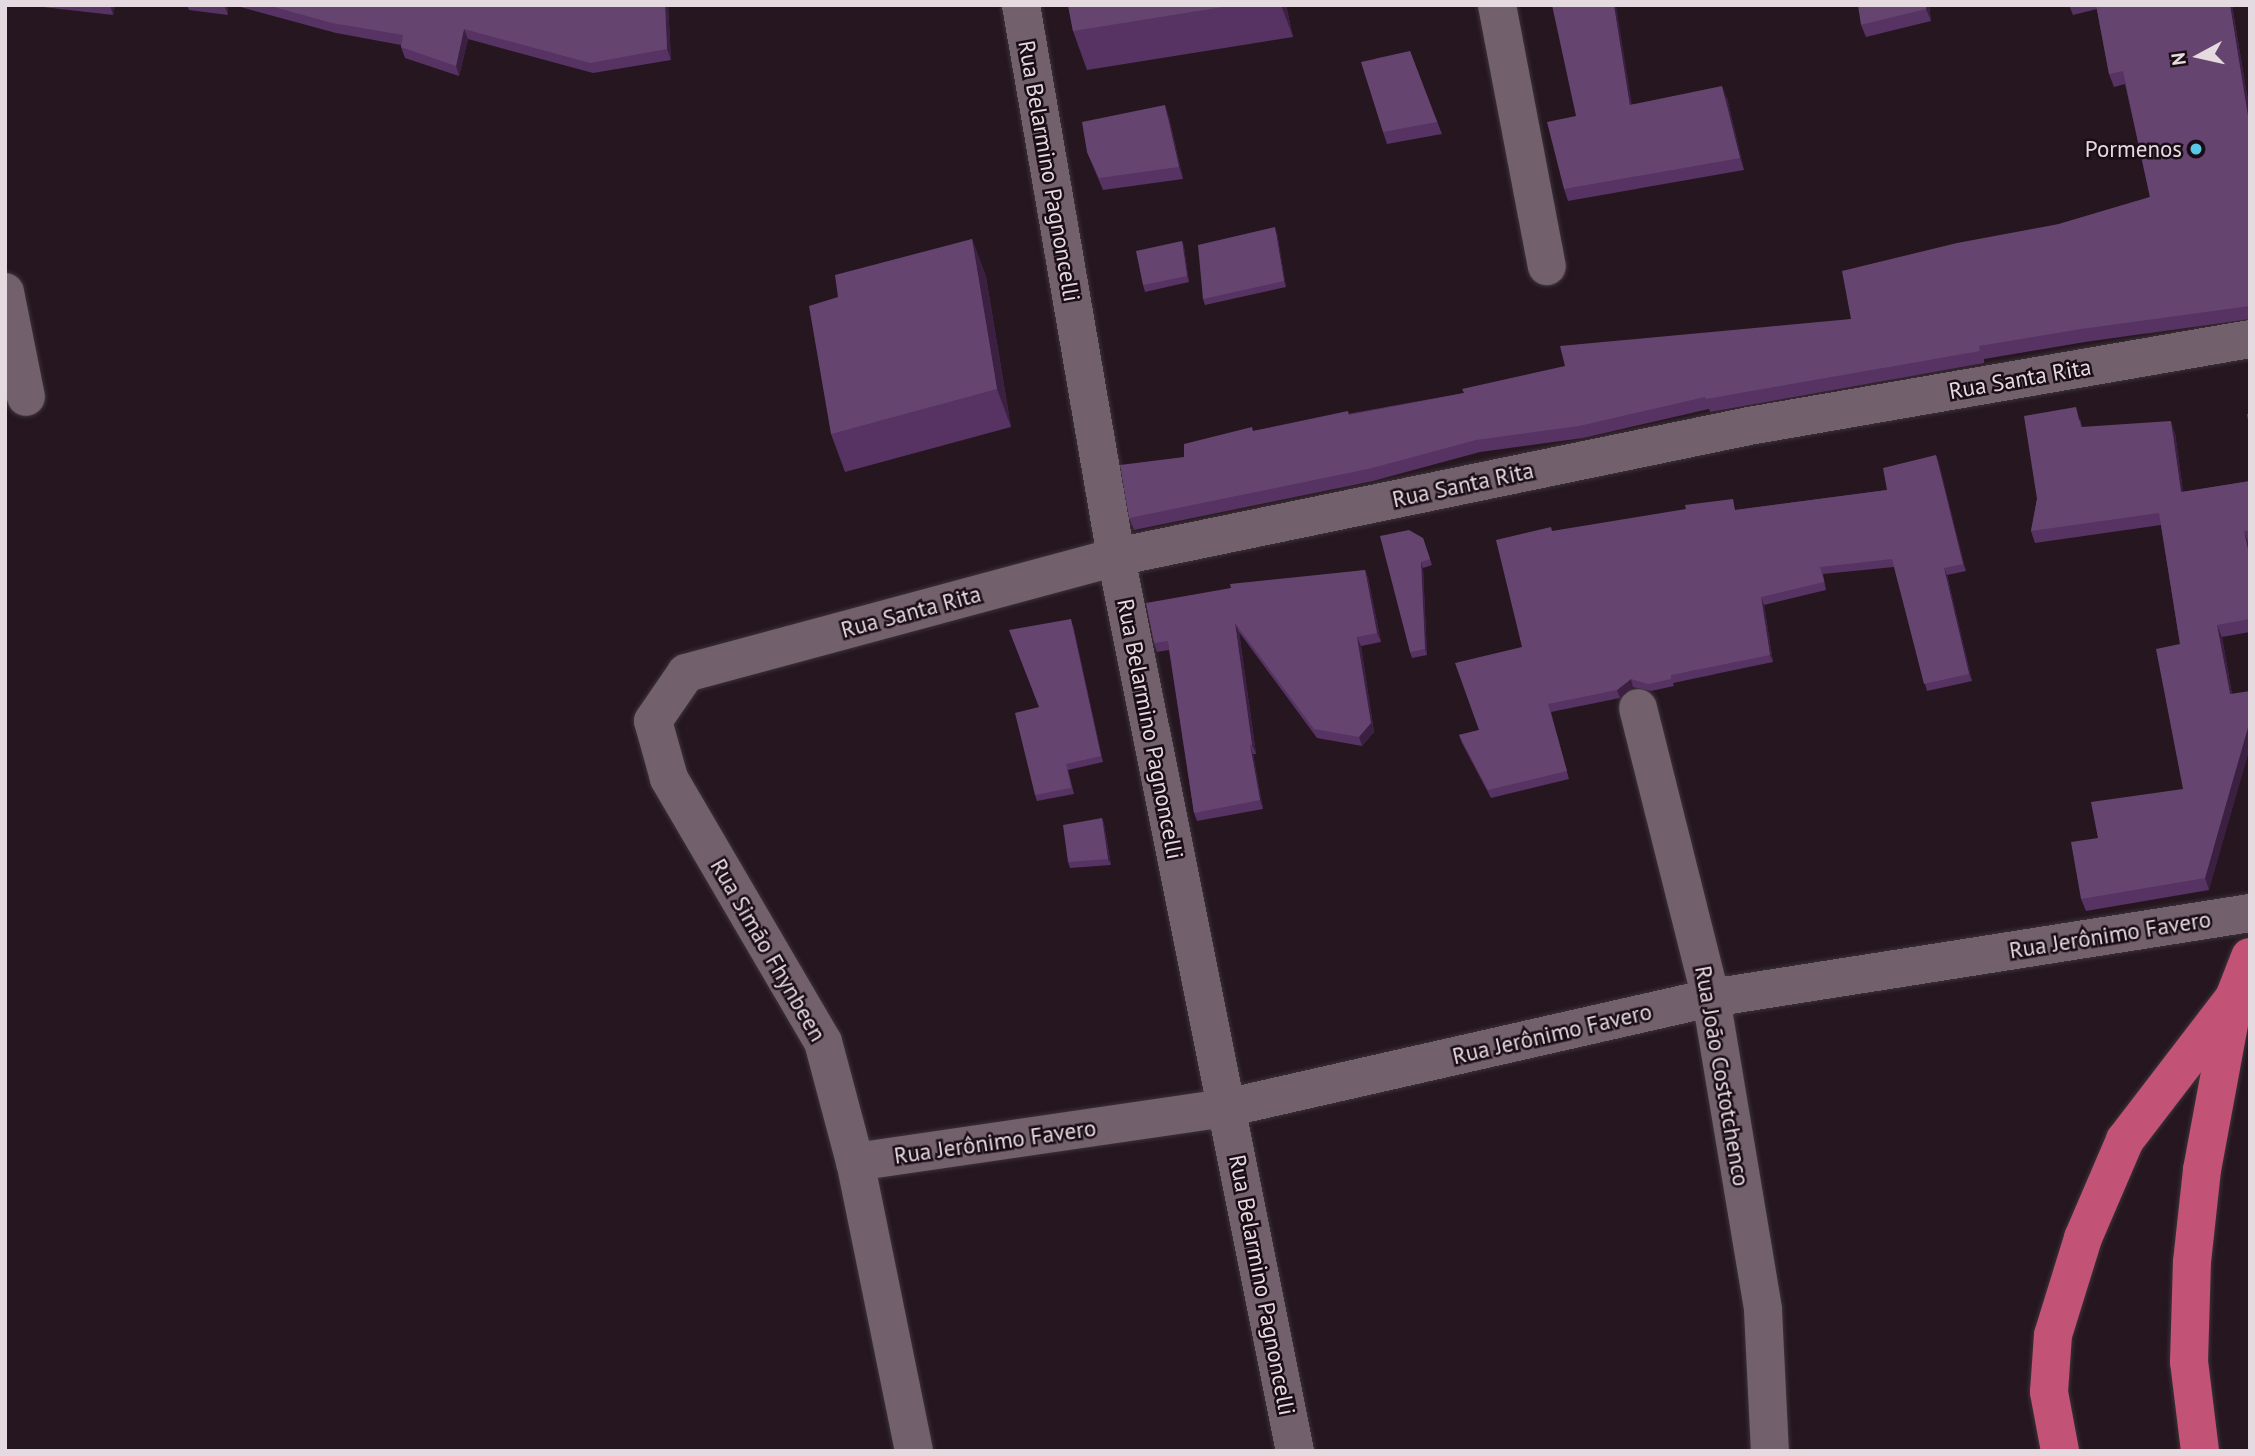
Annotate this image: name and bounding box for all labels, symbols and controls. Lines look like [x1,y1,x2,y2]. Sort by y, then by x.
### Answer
north arrow [2164,21,2234,91]
street label: Rua Belarmino Pagnoncelli [1012,38,1086,304]
text: N [2165,51,2191,67]
place label: Pormenos [2085,135,2182,163]
marker: Pormenos [2188,141,2204,157]
street label: Rua Santa Rita [1947,353,2093,405]
street label: Rua Santa Rita [1390,457,1536,513]
street label: Rua Santa Rita [838,580,984,644]
street label: Rua Belarmino Pagnoncelli [1111,596,1189,862]
street label: Rua Simão Fhynbeen [704,854,832,1046]
street label: Rua Jerônimo Favero [2007,905,2213,965]
street label: Rua João Costotchenco [1689,964,1755,1188]
street label: Rua Jerônimo Favero [1450,998,1654,1070]
street label: Rua Jerônimo Favero [892,1114,1098,1170]
street label: Rua Belarmino Pagnoncelli [1223,1152,1301,1418]

